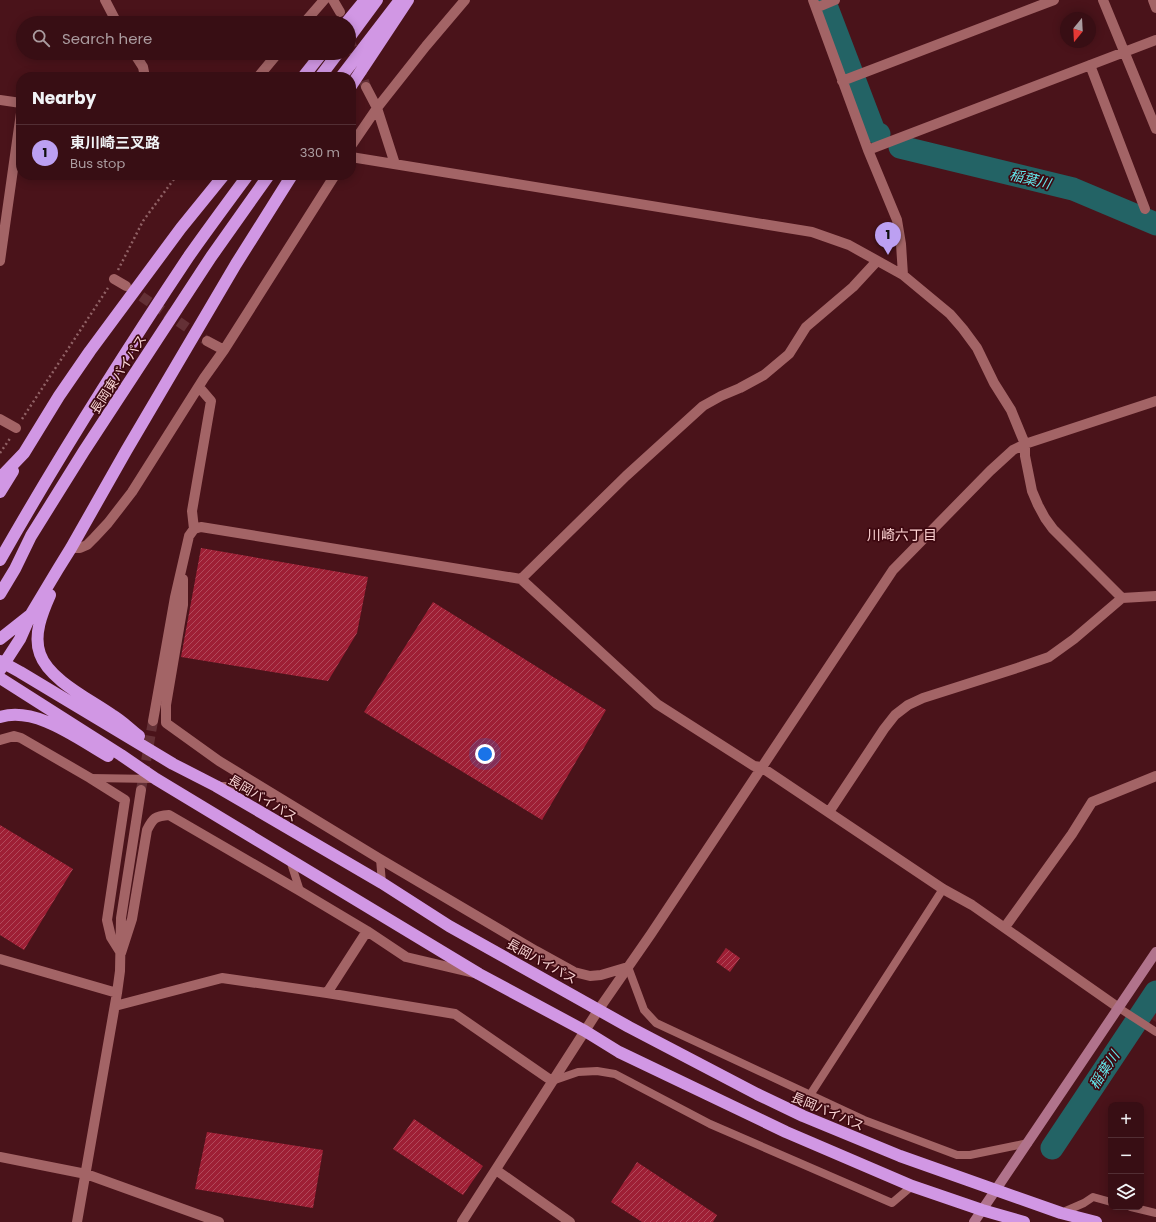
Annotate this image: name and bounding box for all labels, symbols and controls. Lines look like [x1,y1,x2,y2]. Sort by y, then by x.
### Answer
north arrow [1060,12,1096,48]
search box [16,16,356,60]
icon: search [30,27,52,49]
text: Search here [62,28,152,49]
text: Nearby [32,86,96,110]
text: 東川崎三叉路 [70,132,160,153]
text: 1 [43,143,47,162]
text: 330 m [300,143,340,162]
text: Bus stop [70,154,125,173]
water label: 稲葉川 [1007,164,1055,194]
pin: 1 [875,222,901,255]
street label: 長岡東バイパス [86,331,151,418]
district label: 川崎六丁目 [867,525,937,545]
your location [475,744,495,764]
street label: 長岡バイパス [225,770,301,827]
street label: 長岡バイパス [503,934,580,989]
water label: 稲葉川 [1084,1045,1125,1093]
street label: 長岡バイパス [788,1088,867,1135]
map controls [1108,1102,1144,1210]
button: + [1108,1102,1144,1138]
button: − [1108,1138,1144,1174]
button: layers [1108,1174,1144,1210]

